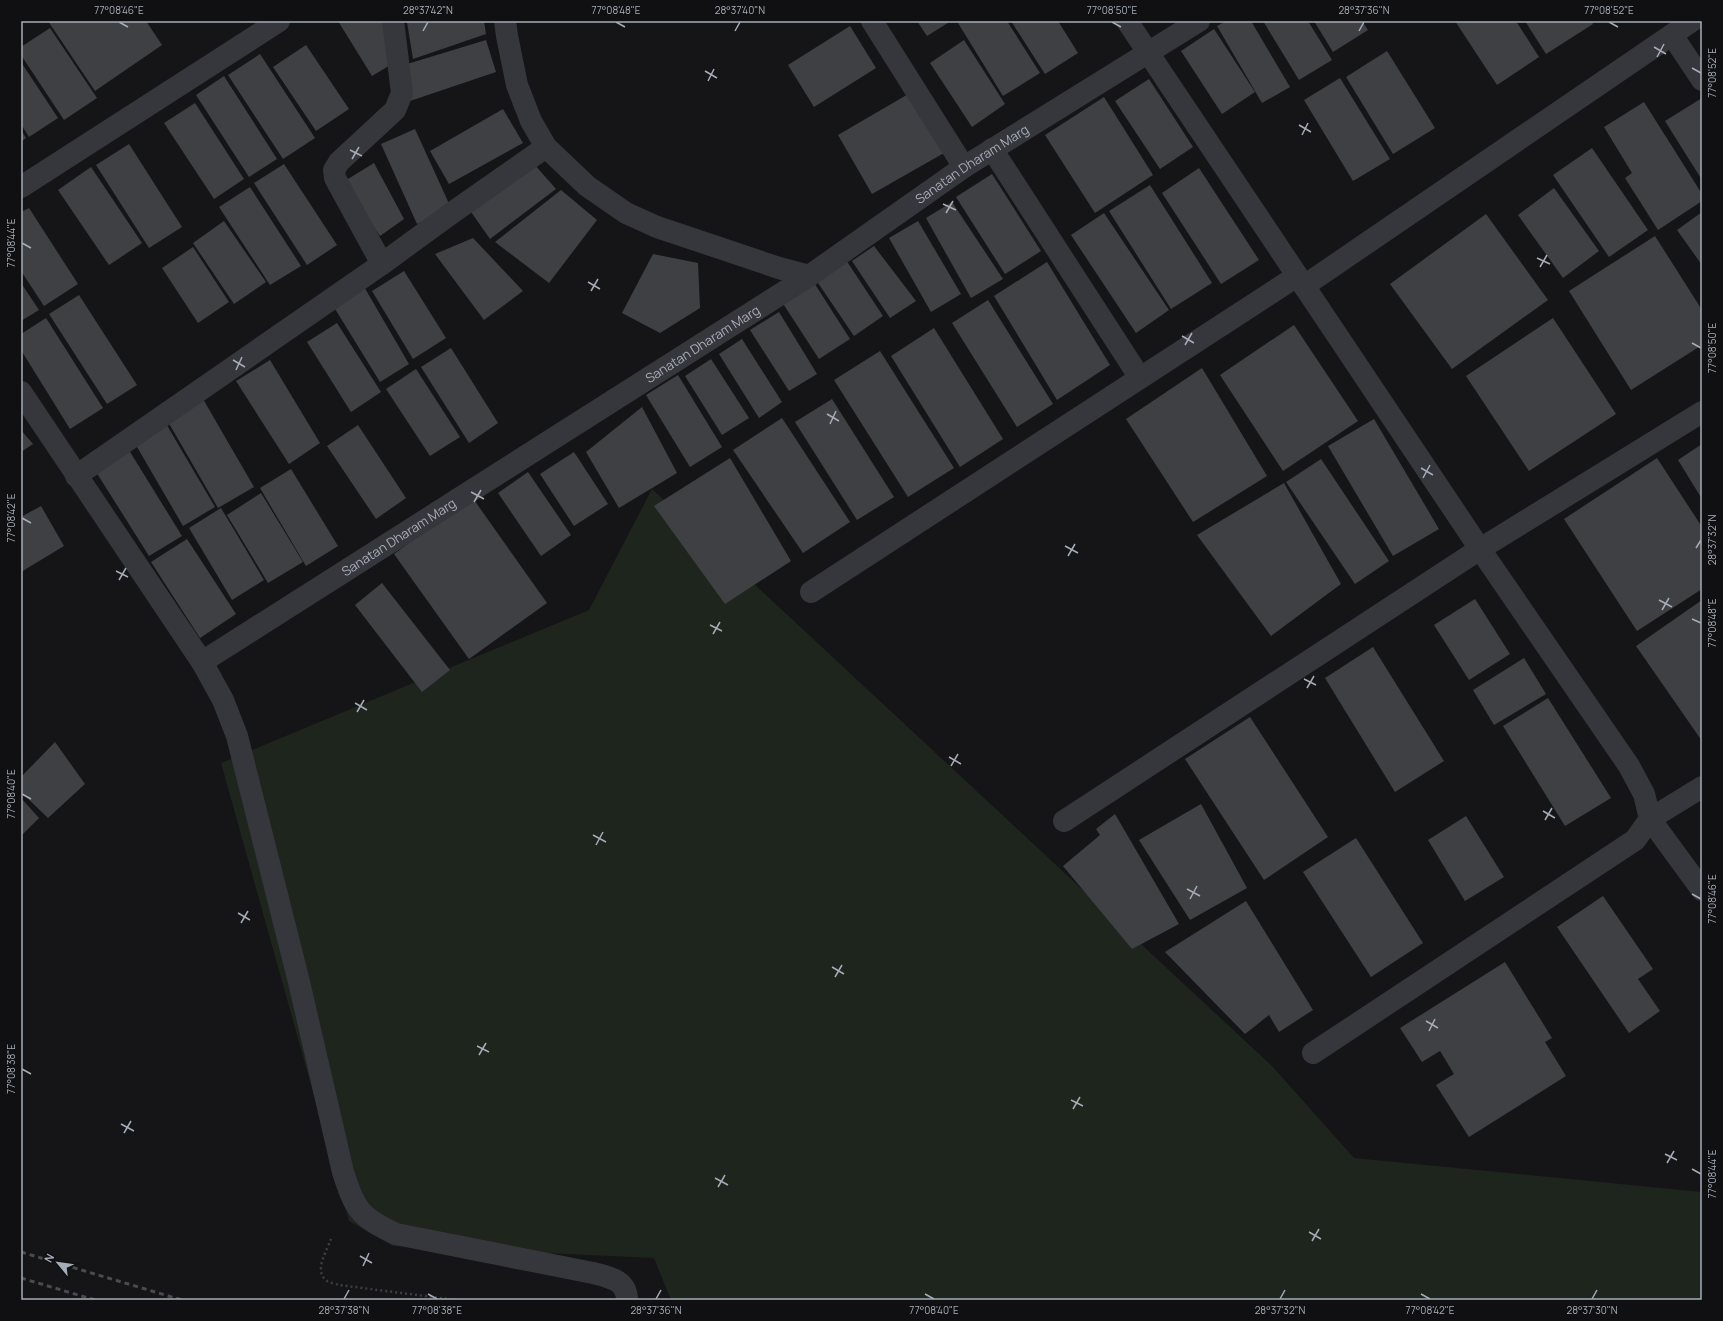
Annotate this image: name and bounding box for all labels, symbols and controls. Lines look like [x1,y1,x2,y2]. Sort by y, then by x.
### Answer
text: 77°08'46"E [94,3,144,17]
text: 28°37'42"N [403,3,453,17]
text: 77°08'48"E [592,3,641,17]
text: 28°37'40"N [715,3,765,17]
text: 77°08'50"E [1087,3,1137,17]
text: 28°37'36"N [1338,3,1390,17]
text: 77°08'52"E [1584,3,1634,17]
text: 77°08'52"E [1705,48,1719,98]
street label: Sanatan Dharam Marg [911,120,1032,208]
text: 77°08'44"E [4,218,18,267]
street label: Sanatan Dharam Marg [642,301,763,387]
text: 77°08'50"E [1705,323,1719,373]
text: 77°08'42"E [4,493,18,542]
street label: Sanatan Dharam Marg [338,494,459,580]
text: 28°37'32"N [1705,515,1719,565]
text: 77°08'48"E [1705,598,1719,647]
text: 77°08'40"E [4,769,18,819]
text: 77°08'46"E [1705,874,1719,924]
text: 77°08'38"E [4,1044,18,1094]
text: 77°08'44"E [1705,1149,1719,1198]
north arrow [38,1243,78,1283]
text: N [40,1251,57,1265]
text: 28°37'38"N [319,1303,370,1317]
text: 77°08'38"E [412,1303,462,1317]
text: 28°37'36"N [630,1303,682,1317]
text: 77°08'40"E [909,1303,959,1317]
text: 28°37'32"N [1255,1303,1305,1317]
text: 77°08'42"E [1406,1303,1455,1317]
text: 28°37'30"N [1566,1303,1618,1317]

